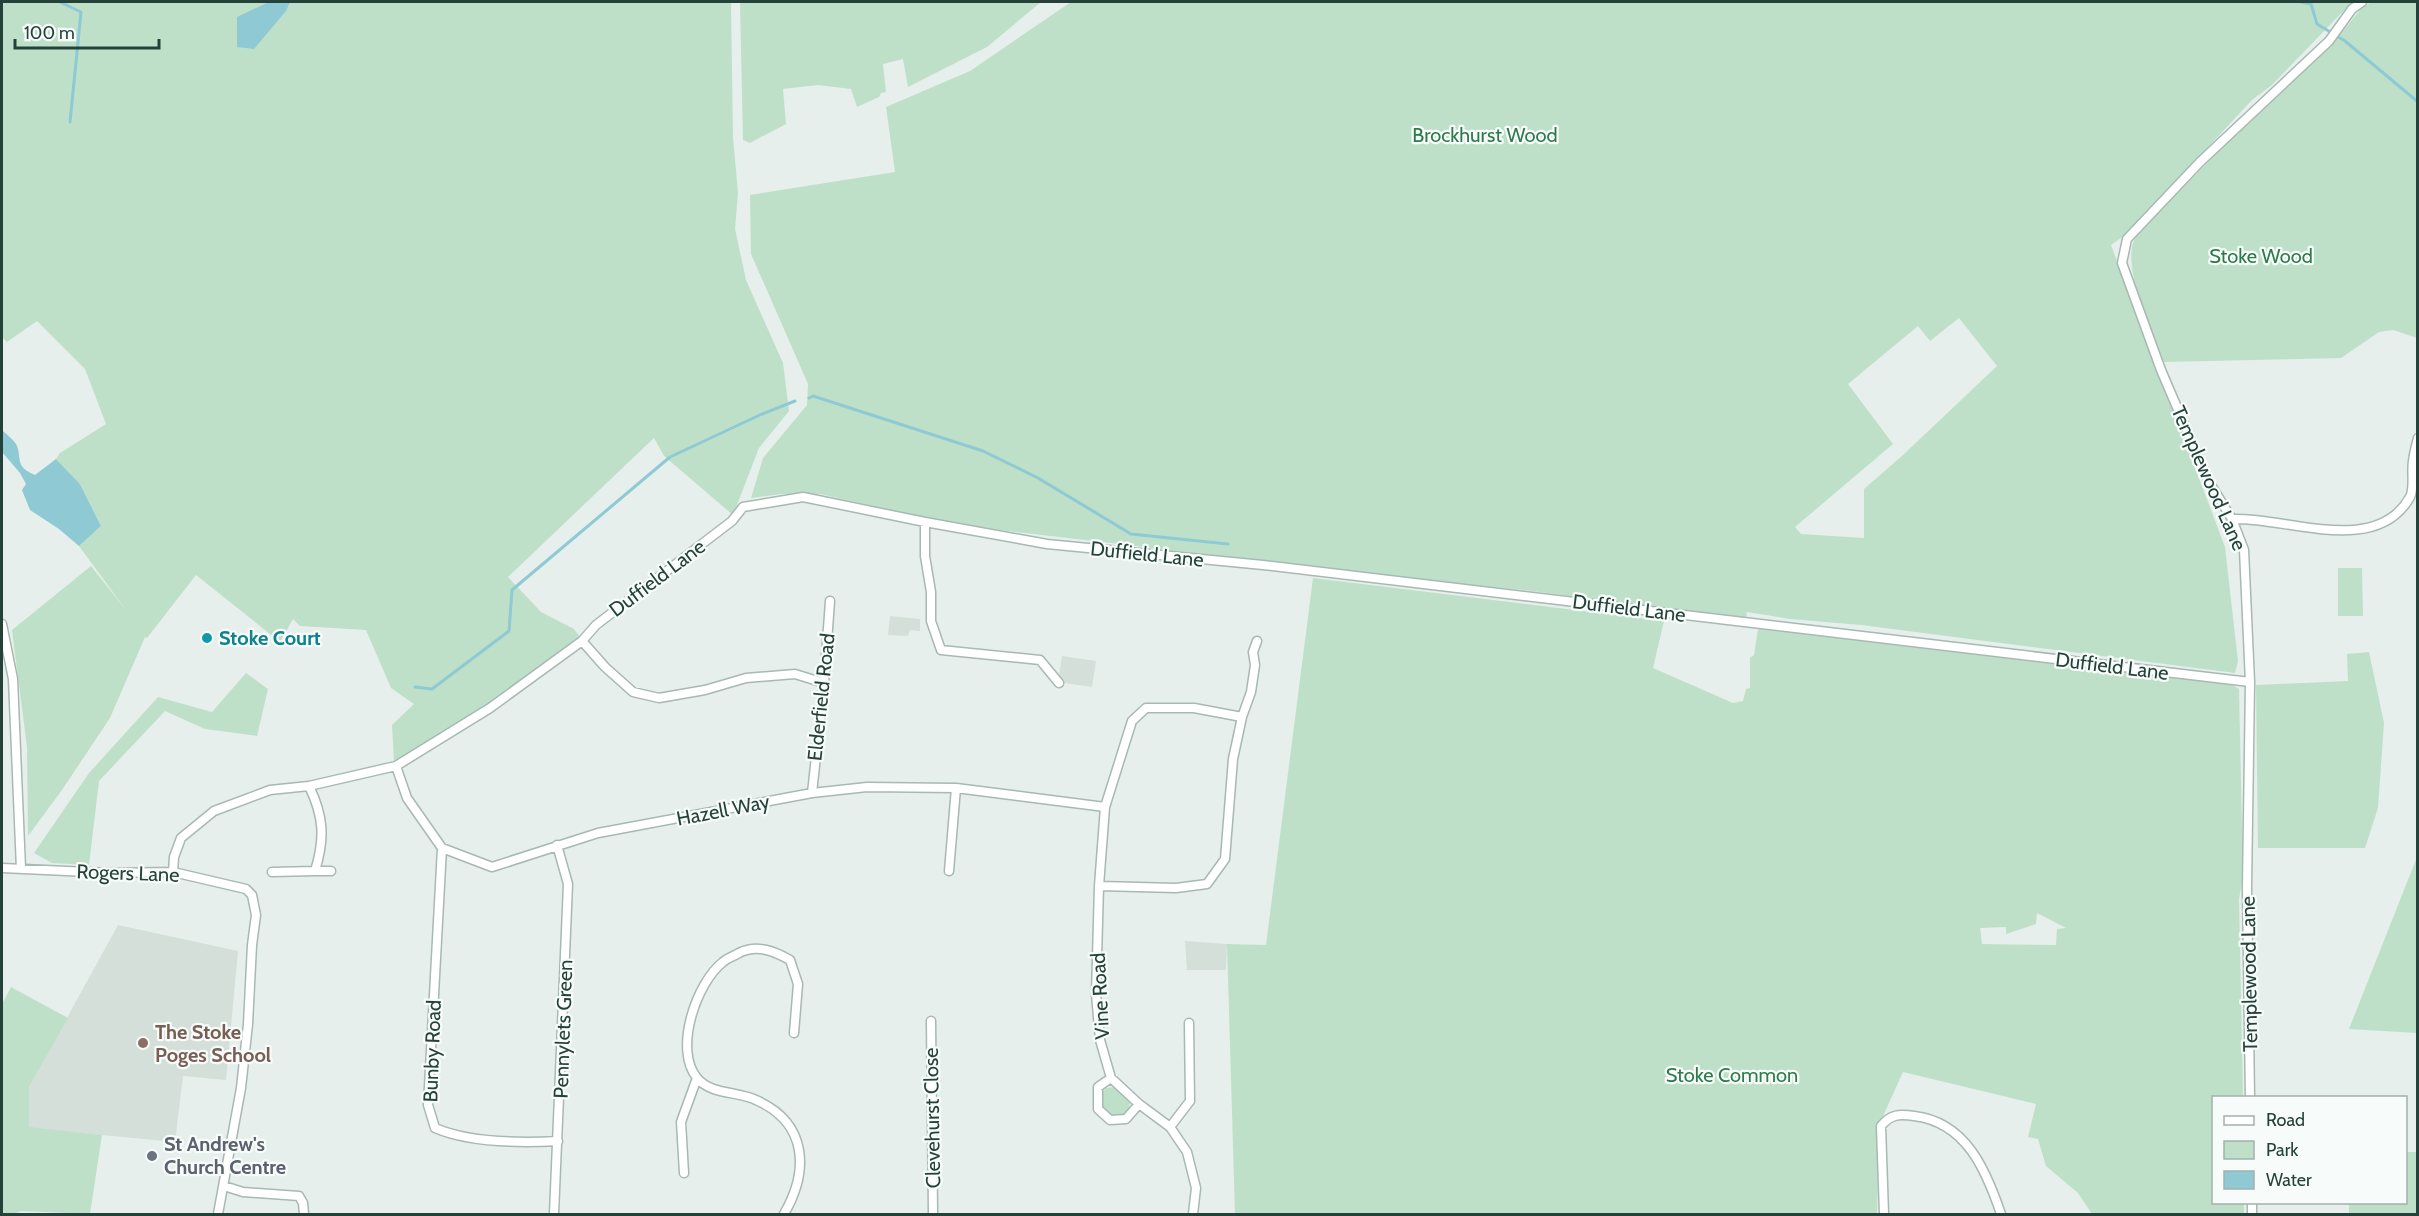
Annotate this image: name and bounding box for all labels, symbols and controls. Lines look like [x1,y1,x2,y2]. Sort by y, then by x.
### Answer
scale bar [15,12,159,50]
text: 100 m [24,22,75,44]
park label: Brockhurst Wood [1412,123,1558,147]
park label: Stoke Wood [2209,244,2313,268]
street label: Templewood Lane [2166,402,2252,554]
street label: Duffield Lane [604,534,710,622]
street label: Duffield Lane [1089,536,1205,572]
street label: Duffield Lane [1571,589,1687,627]
place label: Stoke Court [219,626,321,650]
marker: Stoke Court [200,631,214,645]
street label: Elderfield Road [802,632,840,762]
street label: Duffield Lane [2054,647,2170,685]
street label: Hazell Way [674,789,772,831]
street label: Rogers Lane [76,859,180,887]
street label: Templewood Lane [2236,896,2262,1052]
street label: Vine Road [1086,952,1114,1040]
street label: Pennylets Green [549,959,577,1099]
street label: Bunby Road [418,999,446,1103]
place label: The Stoke Poges School [155,1020,271,1067]
marker: The Stoke Poges School [136,1036,150,1050]
street label: Clevehurst Close [919,1047,945,1189]
park label: Stoke Common [1666,1063,1798,1087]
legend [2212,1096,2407,1204]
text: Road [2266,1109,2305,1131]
place label: St Andrew's Church Centre [164,1132,286,1179]
text: Park [2266,1139,2299,1161]
marker: St Andrew's Church Centre [145,1149,159,1163]
text: Water [2266,1169,2312,1191]

